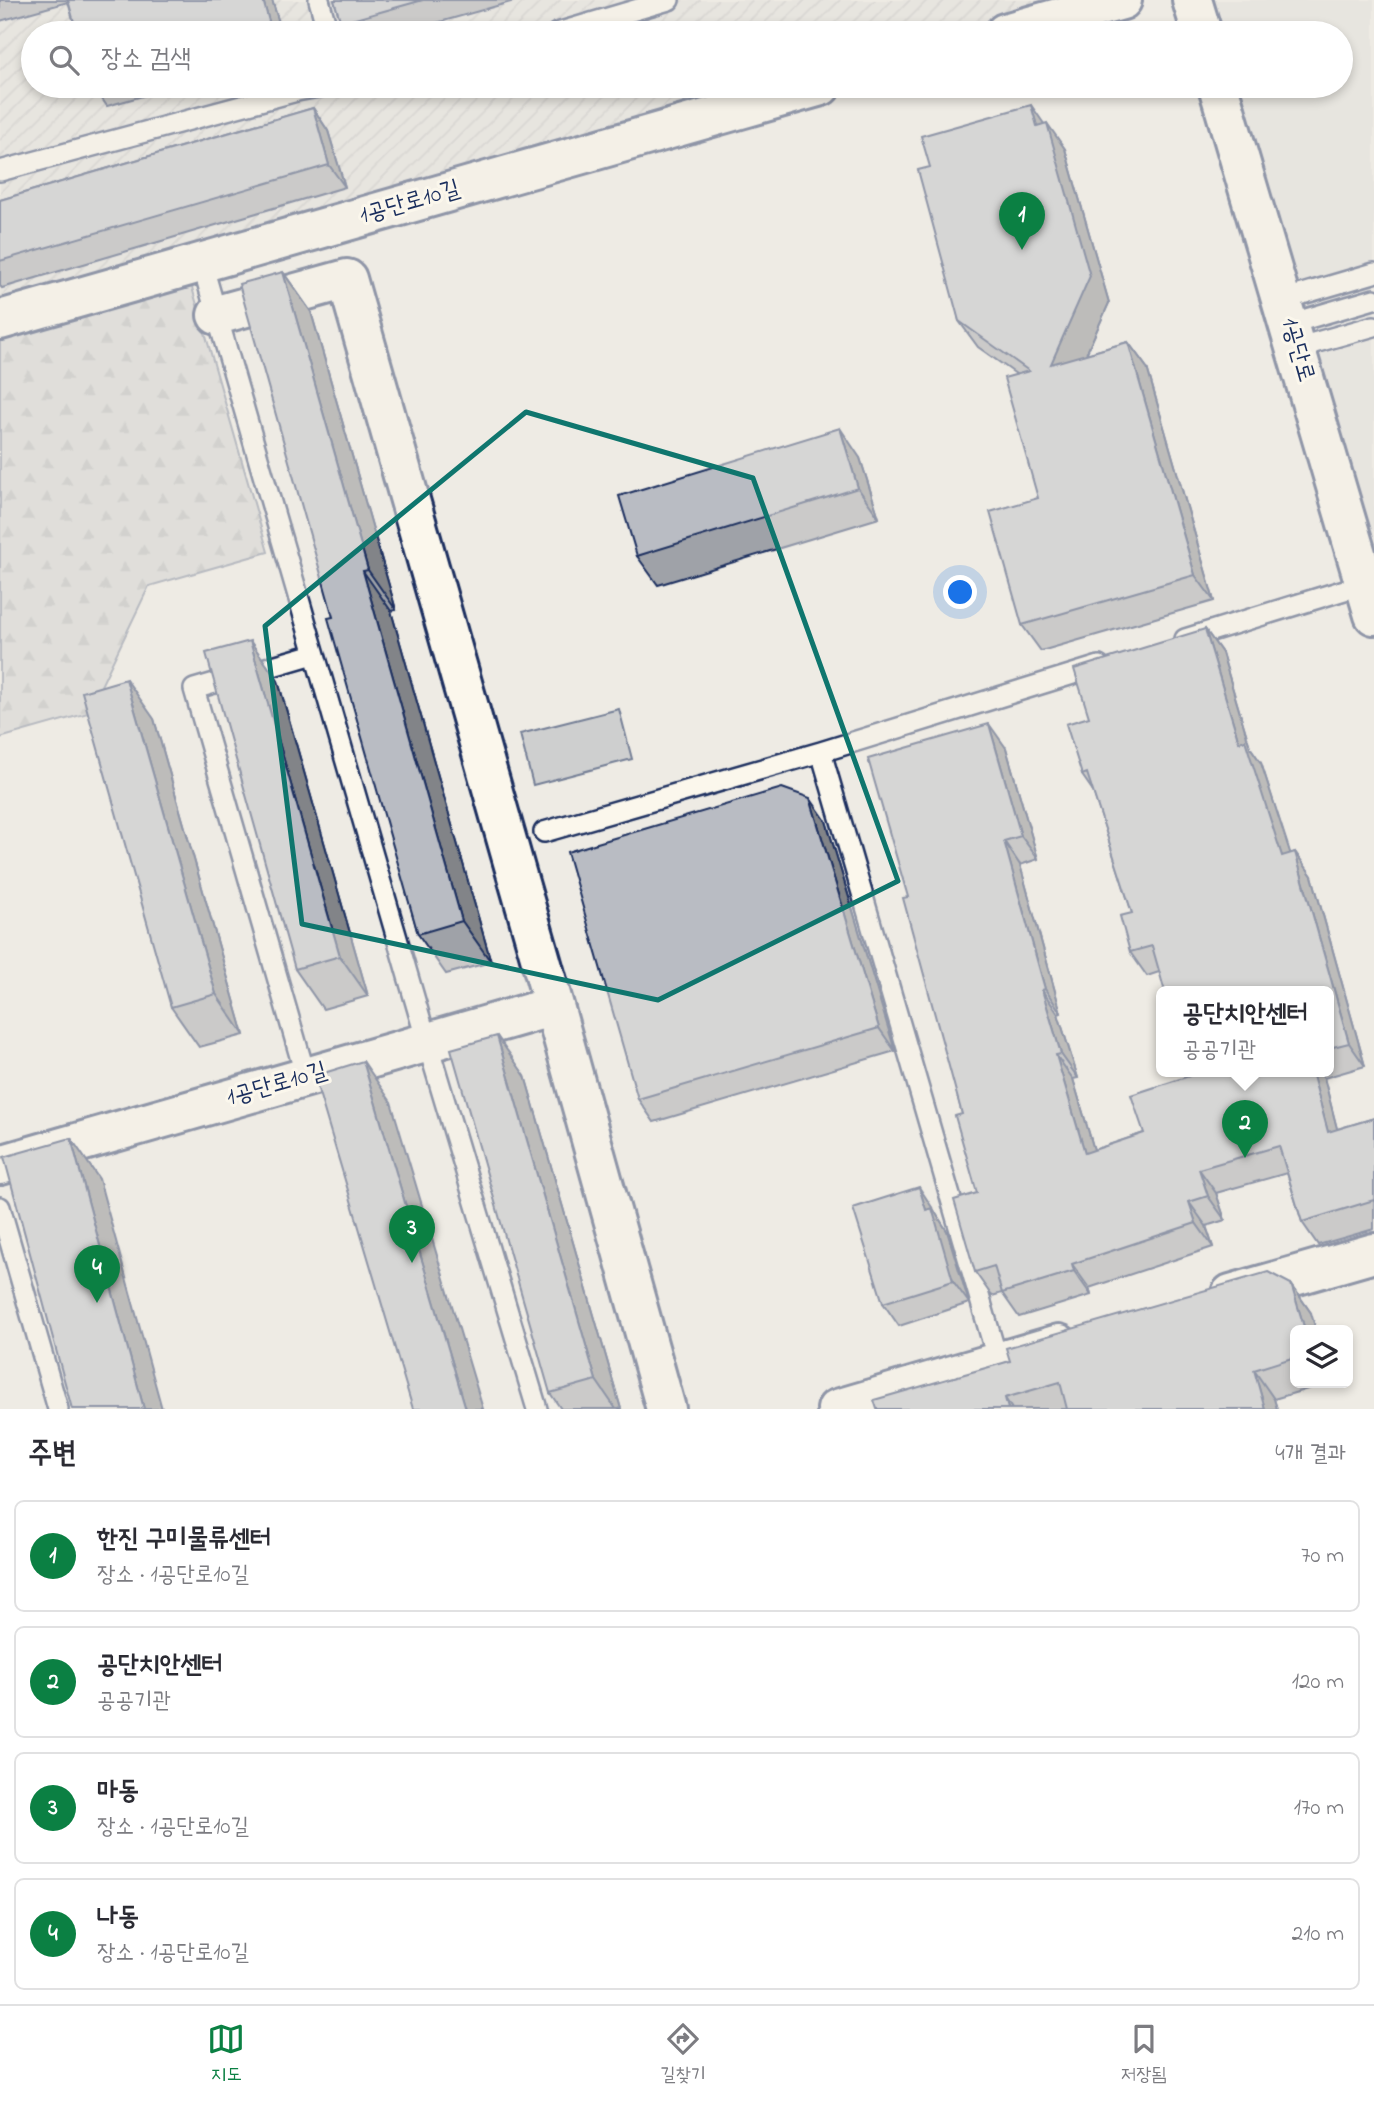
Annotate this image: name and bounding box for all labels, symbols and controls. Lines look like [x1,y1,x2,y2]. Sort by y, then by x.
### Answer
search box [21,21,1353,98]
icon: search [45,41,83,79]
text: 장소 검색 [101,41,191,79]
street label: 1공단로10길 [356,172,464,234]
pin: 1 [999,192,1045,250]
street label: 1공단로 [1271,314,1323,386]
your location [943,575,977,609]
popup [1156,986,1334,1077]
text: 공단치안센터 [1182,996,1308,1034]
text: 공공기관 [1182,1034,1256,1067]
street label: 1공단로10길 [223,1054,331,1116]
pin: 2 [1222,1100,1268,1158]
pin: 3 [389,1205,435,1263]
pin: 4 [74,1245,120,1303]
map controls [1290,1325,1353,1388]
button: layers [1290,1325,1353,1388]
text: 주변 [28,1433,76,1477]
text: 4개 결과 [1275,1438,1346,1471]
text: 한진 구미물류센터 [97,1521,271,1559]
text: 1 [49,1540,57,1573]
text: 70 m [1301,1540,1344,1573]
text: 장소 · 1공단로10길 [97,1559,249,1592]
text: 공단치안센터 [97,1647,223,1685]
text: 2 [47,1666,59,1699]
text: 120 m [1292,1666,1344,1699]
text: 공공기관 [97,1685,171,1718]
text: 마동 [97,1773,139,1811]
text: 3 [48,1792,58,1825]
text: 170 m [1294,1792,1344,1825]
text: 장소 · 1공단로10길 [97,1811,249,1844]
text: 나동 [97,1899,139,1937]
text: 4 [48,1918,58,1951]
text: 210 m [1292,1918,1344,1951]
text: 장소 · 1공단로10길 [97,1937,249,1970]
tab: 지도 [207,2020,245,2089]
tab: 길찾기 [660,2020,706,2089]
tab: 저장됨 [1121,2020,1167,2089]

